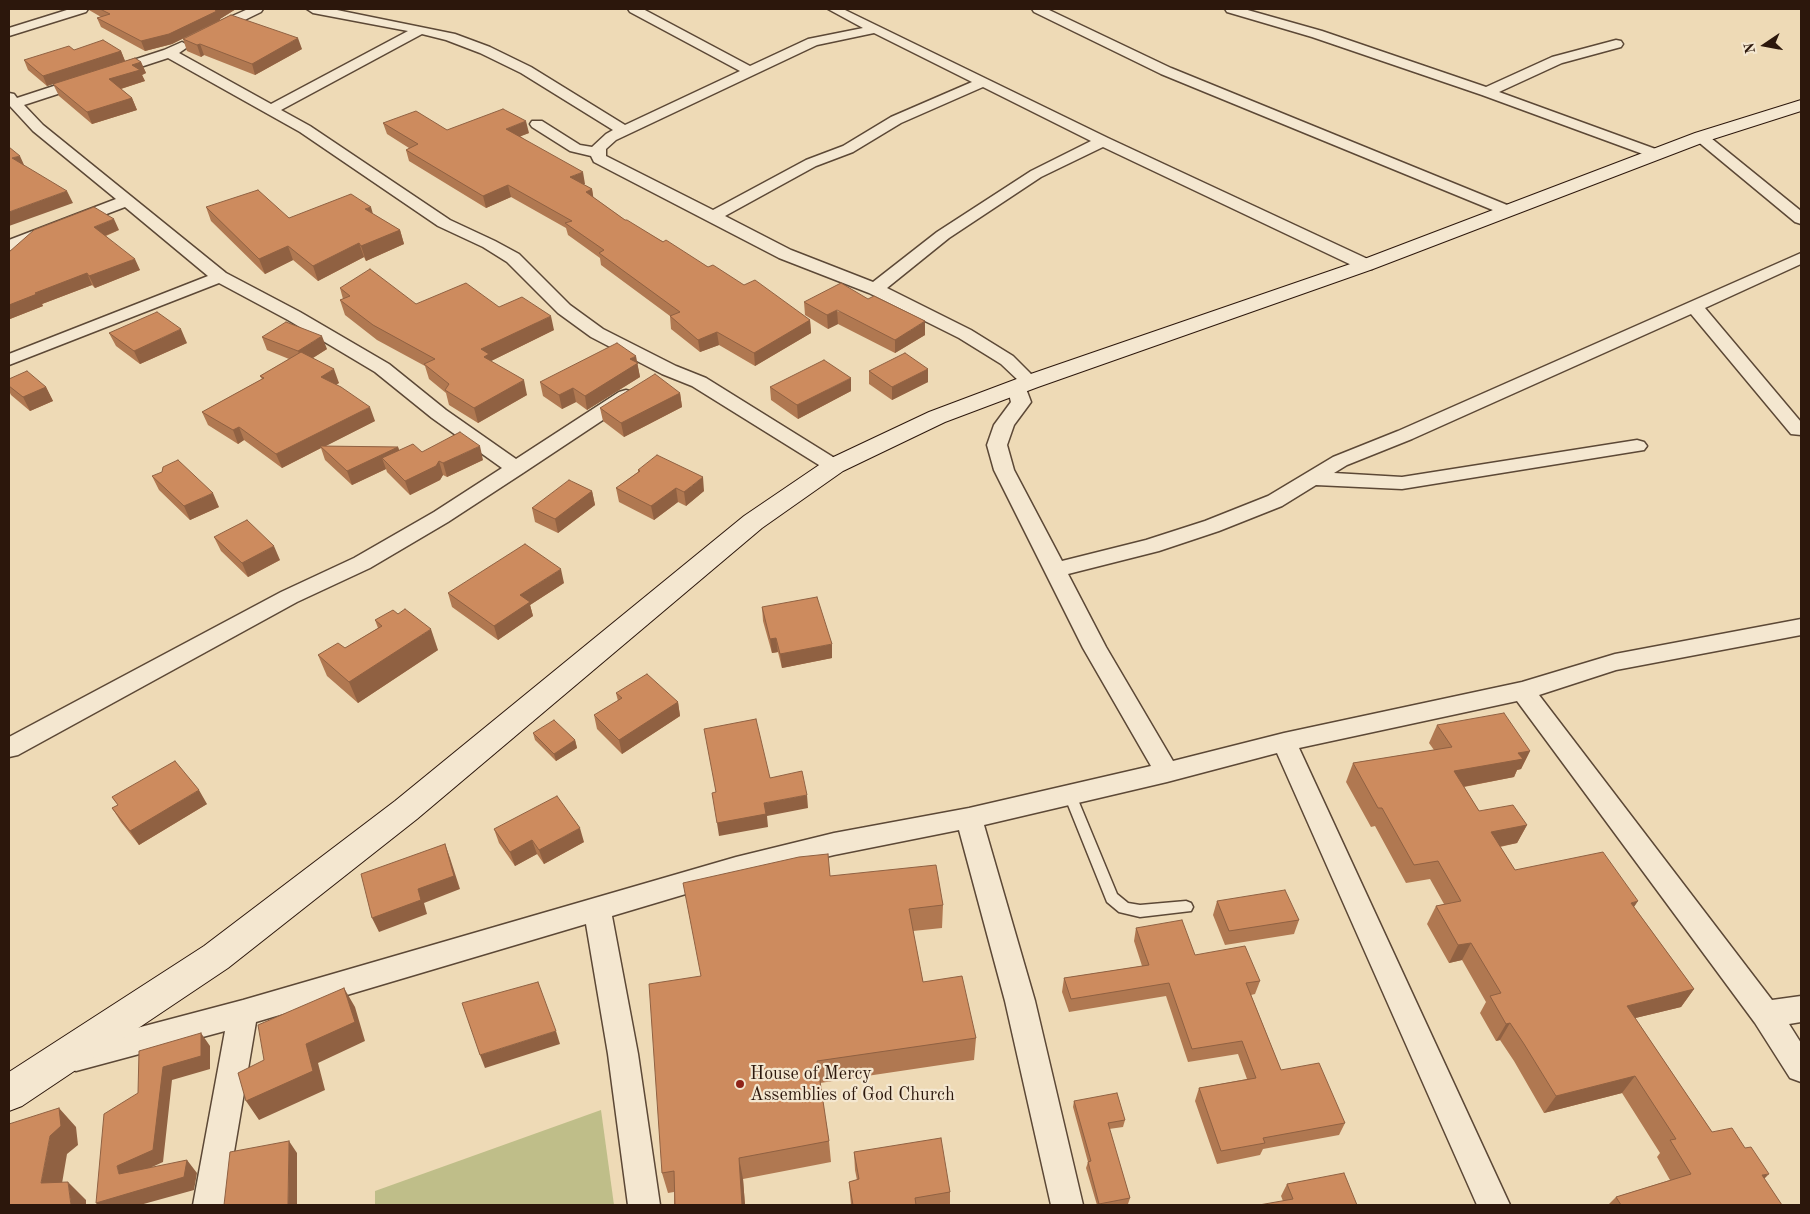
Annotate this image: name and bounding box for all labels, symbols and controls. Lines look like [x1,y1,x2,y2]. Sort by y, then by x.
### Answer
north arrow [1740,20,1790,70]
text: N [1742,41,1758,55]
place label: House of Mercy Assemblies of God Church [750,1063,955,1106]
marker: House of Mercy Assemblies of God Church [734,1078,746,1090]

